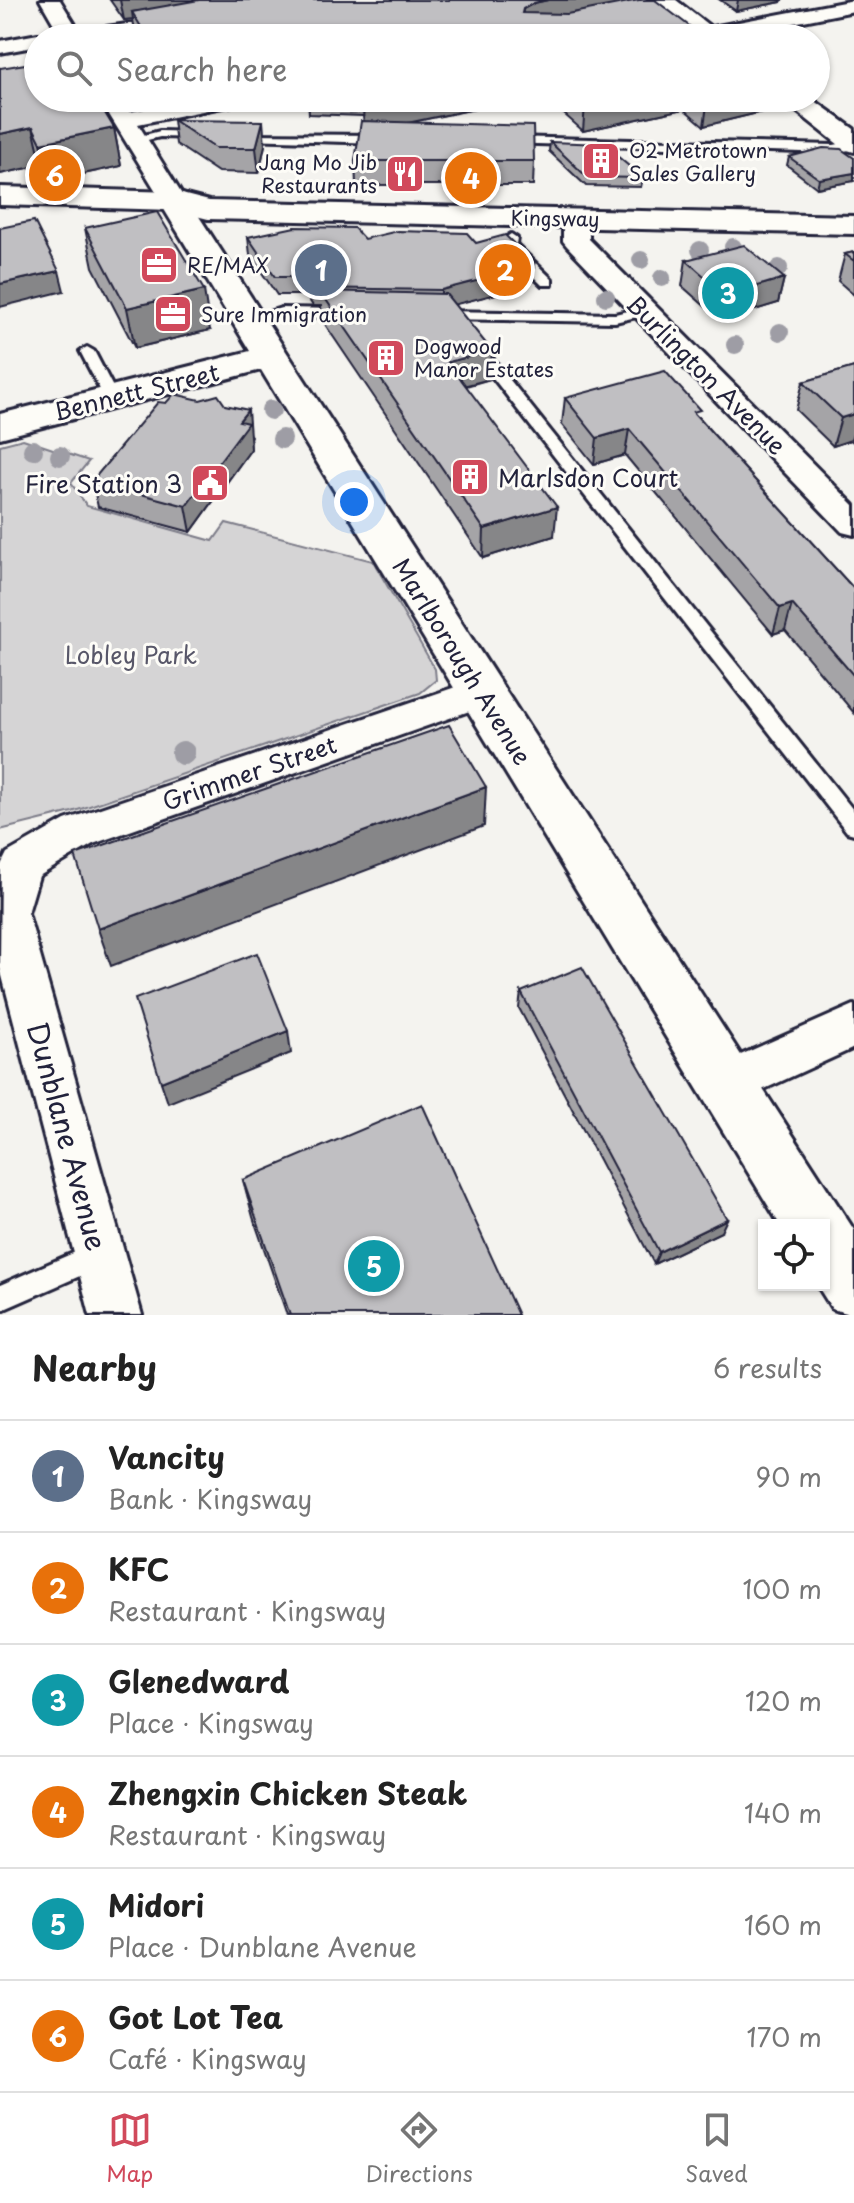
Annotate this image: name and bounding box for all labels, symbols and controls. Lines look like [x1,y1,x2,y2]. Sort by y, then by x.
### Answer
search box [24,24,830,112]
icon: search [52,46,96,90]
text: Search here [116,46,288,91]
place label: O2 Metrotown Sales Gallery [629,135,768,188]
building icon: O2 Metrotown Sales Gallery [580,140,622,182]
pin: 6 [29,145,81,205]
place label: Jang Mo Jib Restaurants [258,147,377,200]
pin: 4 [445,148,497,208]
restaurant icon: Jang Mo Jib Restaurants [384,153,426,195]
street label: Kingsway [510,202,600,234]
pin: 1 [295,240,347,300]
pin: 2 [479,240,531,300]
office icon: RE/MAX [138,244,180,286]
place label: RE/MAX [187,250,269,280]
pin: 3 [702,263,754,323]
street label: Burlington Avenue [619,286,795,462]
office icon: Sure Immigration [152,293,194,335]
place label: Sure Immigration [201,299,367,329]
place label: Dogwood Manor Estates [414,331,553,384]
building icon: Dogwood Manor Estates [365,337,407,379]
street label: Bennett Street [49,353,223,429]
building icon: Marlsdon Court [449,456,491,498]
place label: Marlsdon Court [498,459,679,495]
public building icon: Fire Station 3 [189,462,231,504]
place label: Fire Station 3 [25,465,182,501]
your location [334,482,374,522]
street label: Marlborough Avenue [385,551,541,771]
park label: Lobley Park [65,636,197,672]
street label: Grimmer Street [157,725,341,819]
street label: Dunblane Avenue [17,1017,119,1255]
map controls [758,1219,830,1291]
button: locate [758,1219,830,1291]
pin: 5 [348,1236,400,1296]
text: Nearby [32,1341,157,1393]
text: 6 results [713,1348,822,1387]
text: Vancity [108,1434,225,1479]
text: 1 [52,1457,64,1496]
text: 90 m [755,1457,822,1496]
text: Bank · Kingsway [108,1479,312,1518]
text: KFC [108,1546,169,1591]
text: 2 [49,1569,67,1608]
text: 100 m [742,1569,822,1608]
text: Restaurant · Kingsway [108,1591,386,1630]
text: Glenedward [108,1658,289,1703]
text: 3 [49,1681,67,1720]
text: 120 m [745,1681,822,1720]
text: Place · Kingsway [108,1703,314,1742]
text: Zhengxin Chicken Steak [108,1770,467,1815]
text: 4 [49,1793,67,1832]
text: 140 m [744,1793,822,1832]
text: Restaurant · Kingsway [108,1815,386,1854]
text: Midori [108,1882,204,1927]
text: 5 [50,1905,66,1944]
text: 160 m [744,1905,822,1944]
text: Place · Dunblane Avenue [108,1927,417,1966]
text: Got Lot Tea [108,1994,283,2039]
text: 6 [49,2017,67,2056]
text: 170 m [747,2017,822,2056]
text: Café · Kingsway [108,2039,307,2078]
tab: Map [106,2108,153,2189]
tab: Directions [366,2108,473,2189]
tab: Saved [685,2108,748,2189]

